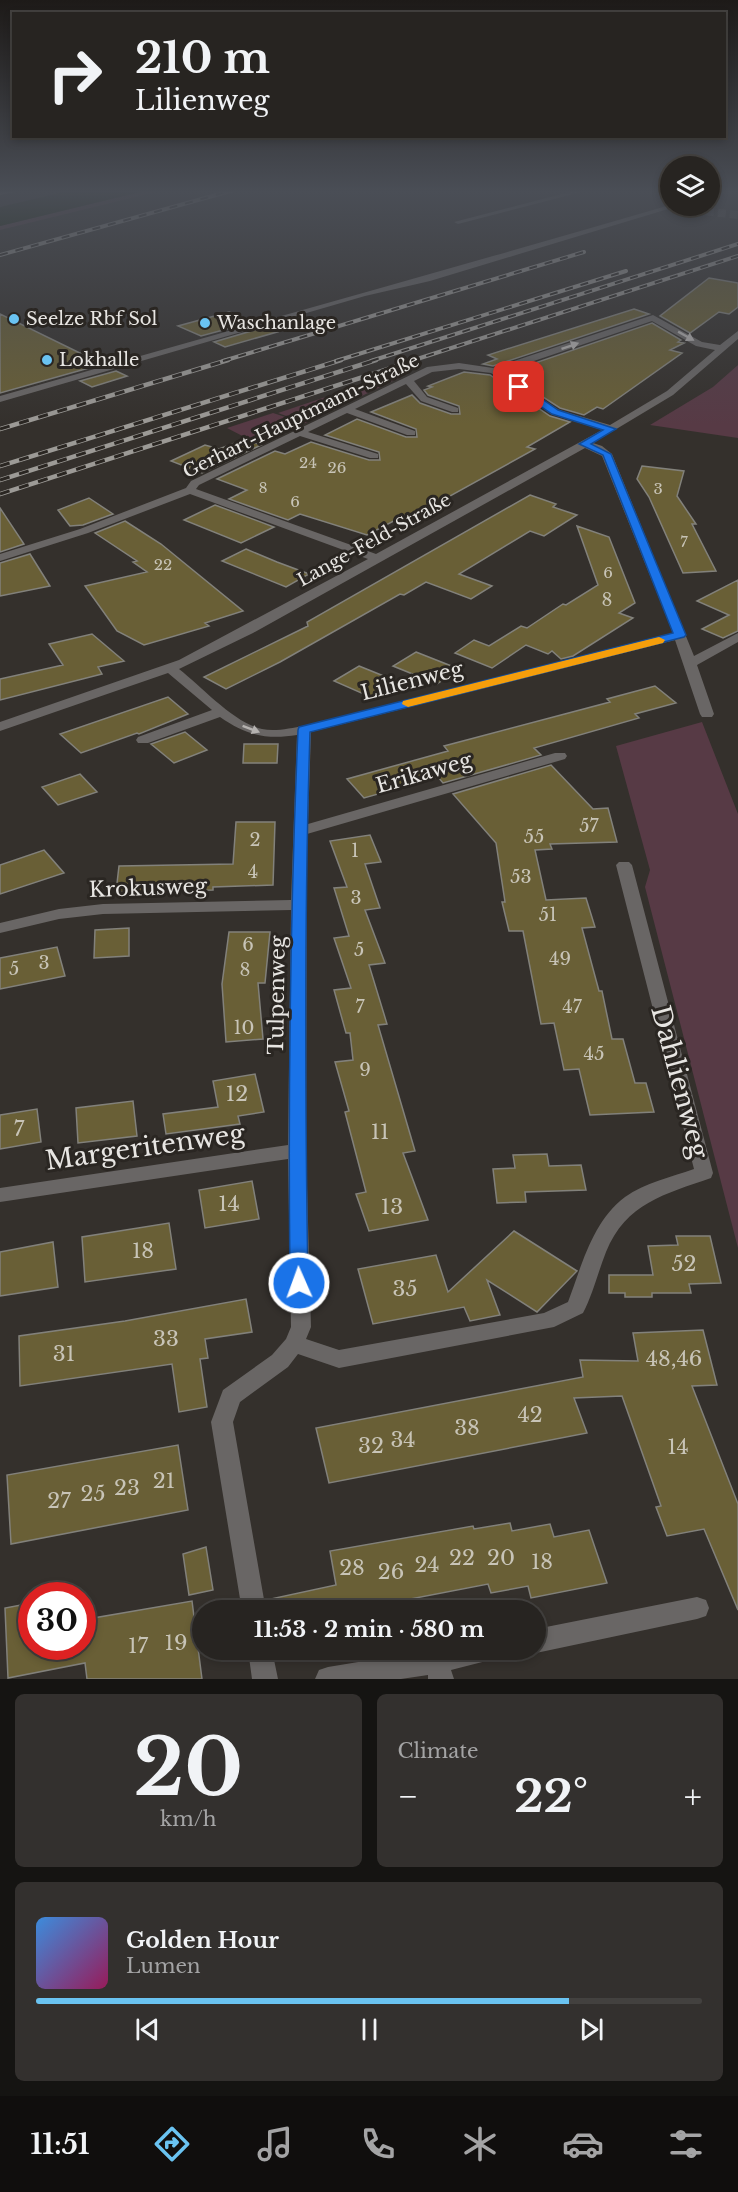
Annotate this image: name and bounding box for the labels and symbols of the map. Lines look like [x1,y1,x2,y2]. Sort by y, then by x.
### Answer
place label: Seelze Rbf Sol [26,308,158,330]
marker: Seelze Rbf Sol [7,312,21,326]
place label: Waschanlage [216,312,336,334]
marker: Waschanlage [198,316,212,330]
one-way arrow [678,331,695,341]
one-way arrow [561,341,579,350]
place label: Lokhalle [59,349,139,371]
street label: Gerhart-Hauptmann-Straße [179,349,423,483]
marker: Lokhalle [40,353,54,367]
pin [493,361,544,412]
house number: 24 [299,453,317,472]
house number: 26 [328,458,346,477]
house number: 8 [258,478,268,497]
house number: 3 [653,479,663,498]
street label: Lange-Feld-Straße [293,489,455,591]
house number: 6 [290,492,300,511]
house number: 7 [680,532,688,551]
house number: 22 [154,555,172,574]
house number: 6 [603,563,613,582]
house number: 8 [602,589,612,611]
street label: Lilienweg [358,656,466,706]
one-way arrow [242,724,260,734]
street label: Erikaweg [373,747,475,799]
house number: 57 [579,815,600,837]
house number: 55 [524,826,544,848]
house number: 2 [249,829,261,851]
house number: 1 [351,840,359,862]
house number: 4 [248,861,258,883]
house number: 53 [510,866,532,888]
street label: Krokusweg [88,873,208,903]
house number: 3 [350,887,362,909]
house number: 51 [539,904,557,926]
house number: 6 [242,934,254,956]
street label: Tulpenweg [263,935,291,1055]
house number: 5 [354,939,364,961]
house number: 49 [549,948,571,970]
house number: 3 [38,952,50,974]
house number: 5 [9,958,19,980]
house number: 8 [240,959,250,981]
house number: 7 [355,996,365,1018]
house number: 47 [562,996,583,1018]
street label: Dahlienweg [644,1002,716,1162]
house number: 10 [234,1017,254,1039]
house number: 45 [584,1043,604,1065]
house number: 9 [359,1059,371,1081]
house number: 12 [226,1081,248,1107]
house number: 7 [14,1116,25,1142]
street label: Margeritenweg [43,1117,247,1177]
house number: 11 [371,1119,389,1145]
house number: 14 [218,1191,240,1217]
house number: 13 [381,1194,403,1220]
house number: 18 [132,1238,154,1264]
position arrow [267,1251,331,1315]
house number: 52 [672,1251,696,1277]
house number: 35 [393,1276,417,1302]
house number: 33 [153,1326,179,1352]
house number: 31 [53,1341,75,1367]
house number: 48,46 [646,1346,702,1372]
house number: 42 [517,1402,543,1428]
house number: 38 [454,1415,480,1441]
house number: 34 [390,1427,416,1453]
house number: 32 [358,1433,384,1459]
house number: 14 [667,1434,689,1460]
house number: 21 [153,1468,175,1494]
house number: 23 [114,1475,140,1501]
house number: 25 [81,1481,105,1507]
house number: 27 [47,1488,71,1514]
house number: 22 [449,1545,475,1571]
house number: 20 [487,1545,515,1571]
house number: 18 [531,1549,553,1575]
house number: 24 [414,1552,440,1578]
house number: 28 [339,1555,365,1581]
house number: 26 [378,1559,404,1585]
speed limit sign: 30 [18,1582,96,1660]
house number: 19 [165,1630,187,1656]
house number: 17 [128,1633,148,1659]

